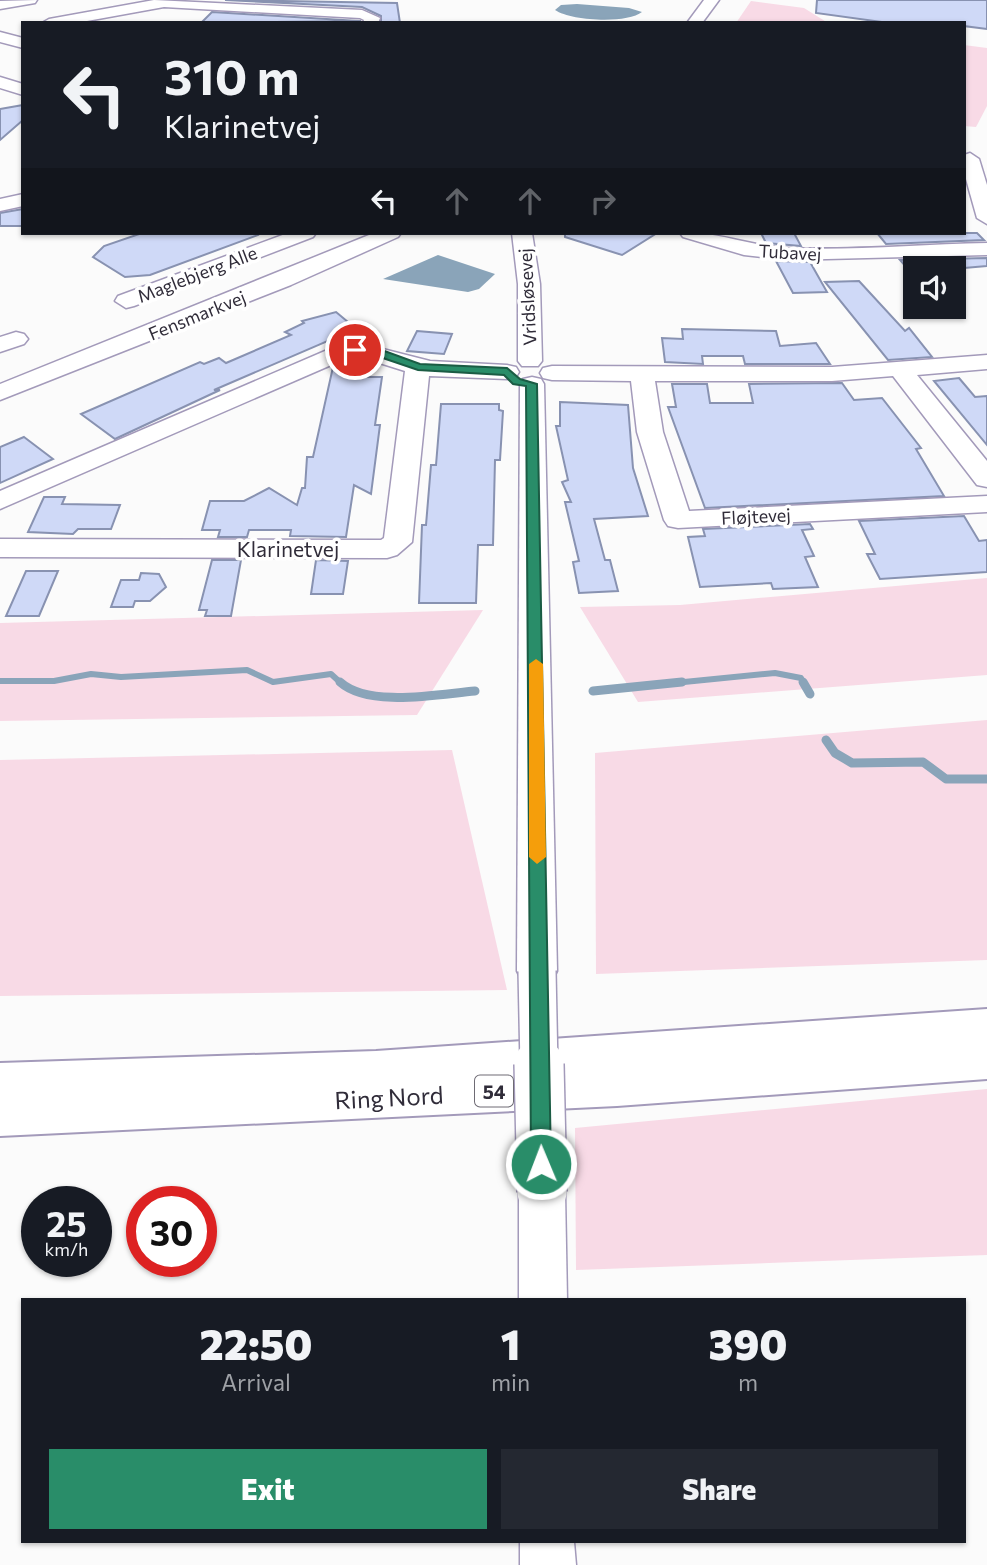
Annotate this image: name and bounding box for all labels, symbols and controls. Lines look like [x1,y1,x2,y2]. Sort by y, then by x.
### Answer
text: 310 m [164,45,299,105]
icon: left [49,49,140,140]
text: Klarinetvej [164,105,320,145]
icon: left [365,182,403,220]
icon: ahead [438,182,476,220]
icon: ahead [511,182,549,220]
icon: right [584,182,622,220]
street label: Tubavej [758,239,822,265]
street label: Maglebjerg Alle [134,241,260,307]
street label: Vridsløsevej [513,248,541,346]
map controls [903,256,966,319]
button: sound [903,256,966,319]
street label: Fensmarkvej [145,286,249,344]
pin [325,320,385,380]
icon: arrive [336,331,374,369]
street label: Fløjtevej [721,503,791,529]
street label: Klarinetvej [237,536,339,561]
road number: 54 [475,1076,513,1106]
street label: Ring Nord [334,1080,444,1114]
position arrow [504,1127,578,1201]
speed limit sign: 30 [126,1186,217,1277]
text: 25 [46,1201,87,1244]
text: km/h [45,1238,88,1260]
text: 22:50 [199,1317,313,1369]
text: 1 [501,1317,520,1369]
text: 390 [708,1317,788,1369]
text: Arrival [221,1368,291,1396]
text: min [491,1368,530,1396]
text: m [738,1368,758,1396]
button: Exit [49,1449,487,1529]
button: Share [501,1449,938,1529]

